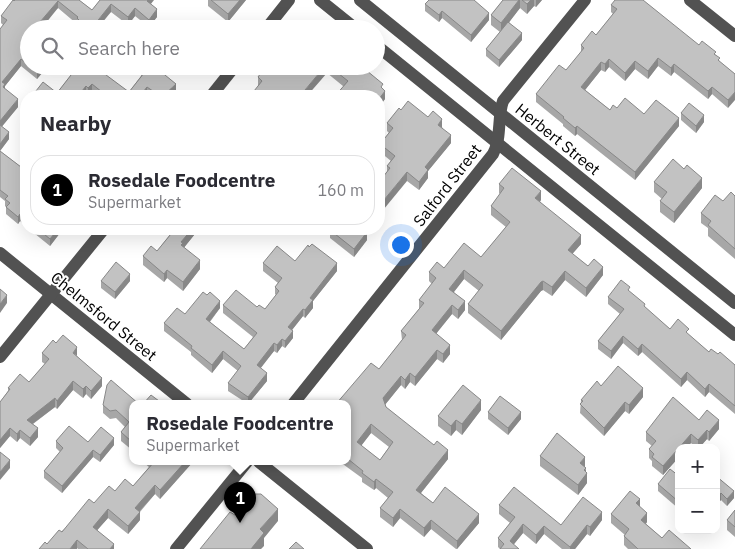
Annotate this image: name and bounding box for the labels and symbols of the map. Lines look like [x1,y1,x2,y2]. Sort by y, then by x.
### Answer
street label: Herbert Street [512,99,604,179]
street label: Salford Street [409,140,485,230]
your location [388,232,414,258]
street label: Chelmsford Street [47,267,161,365]
pin: 1 [224,482,256,523]

